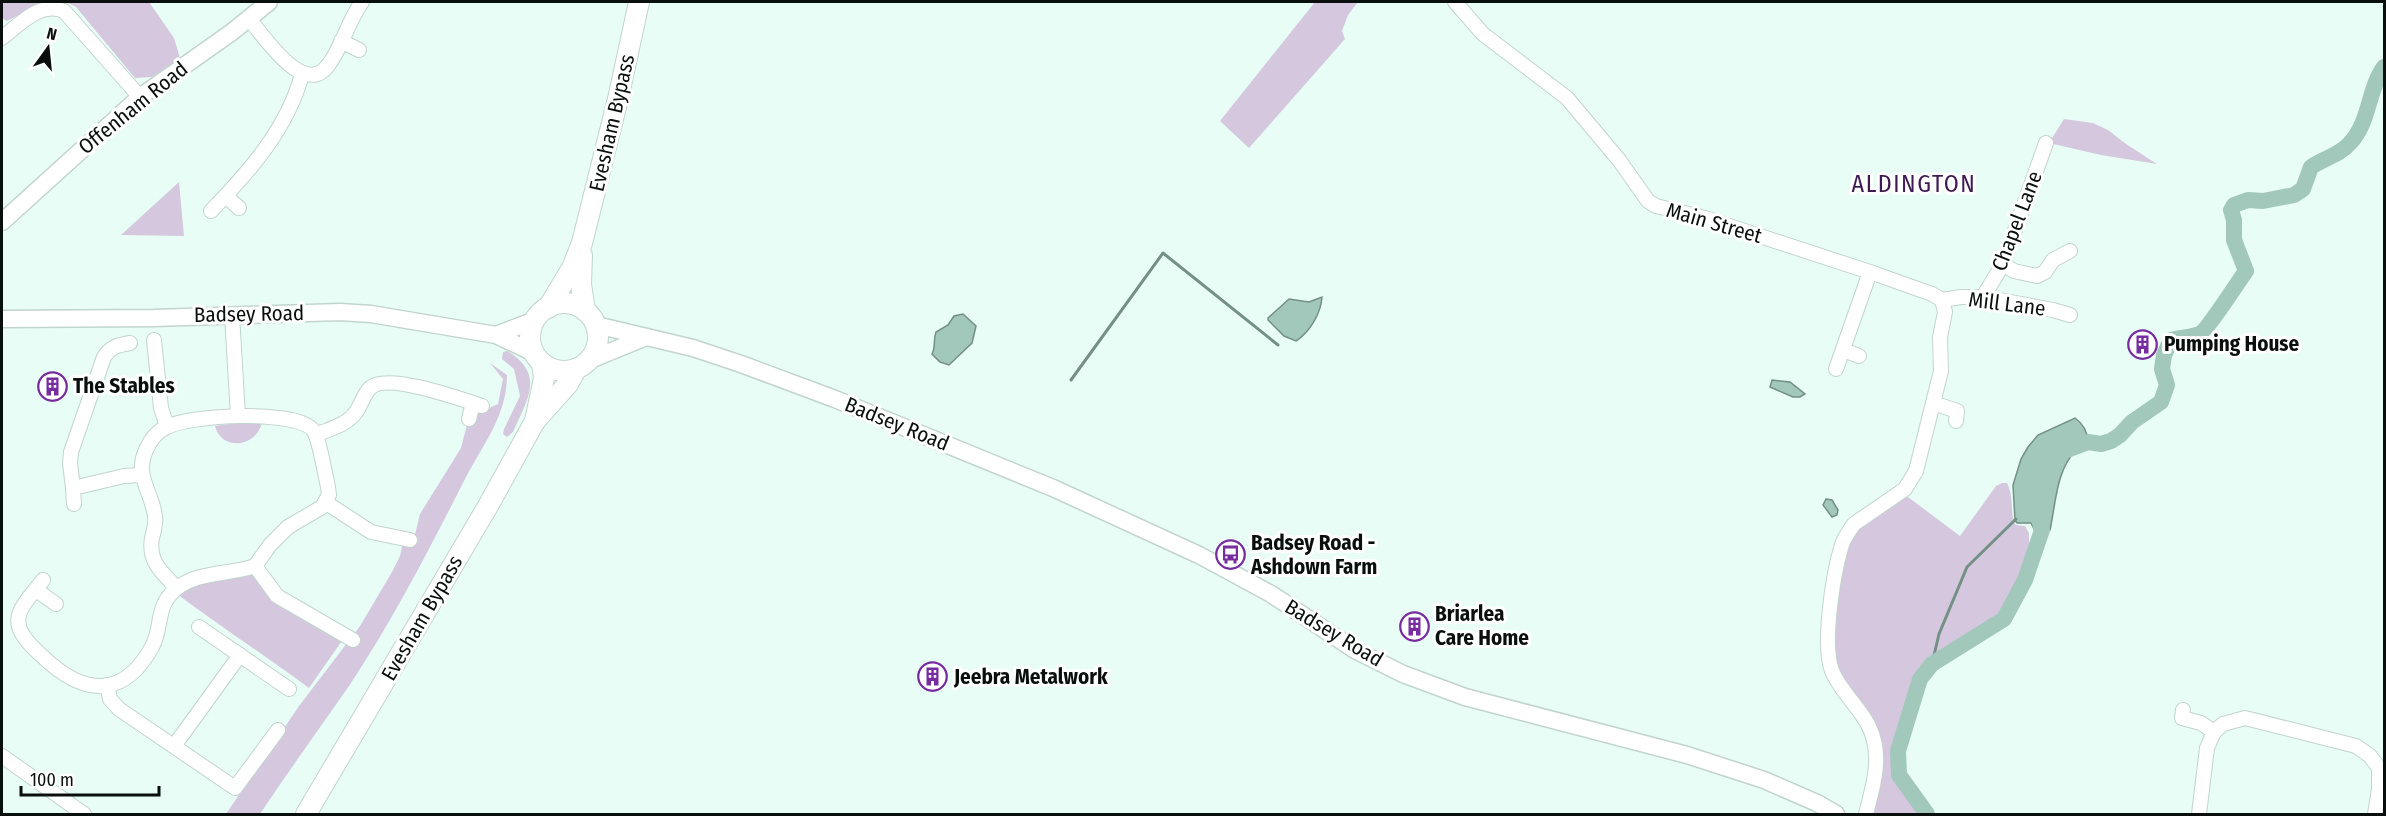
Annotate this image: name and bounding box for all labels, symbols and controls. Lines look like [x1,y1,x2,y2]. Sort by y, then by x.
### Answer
north arrow [18,18,78,78]
text: N [45,24,59,44]
street label: Evesham Bypass [584,52,640,194]
street label: Offenham Road [73,56,193,160]
street label: Chapel Lane [1986,167,2048,275]
district label: ALDINGTON [1852,170,1976,198]
street label: Main Street [1663,197,1765,249]
street label: Mill Lane [1967,286,2047,322]
street label: Badsey Road [194,300,304,328]
building icon: Pumping House [2127,328,2159,360]
place label: Pumping House [2164,331,2300,357]
building icon: The Stables [36,370,68,402]
place label: The Stables [73,373,175,399]
street label: Badsey Road [841,391,953,457]
place label: Badsey Road - Ashdown Farm [1250,530,1377,580]
bus stop icon: Badsey Road - Ashdown Farm [1214,539,1246,571]
street label: Evesham Bypass [376,551,468,685]
street label: Badsey Road [1280,593,1388,673]
place label: Briarlea Care Home [1435,601,1529,651]
building icon: Briarlea Care Home [1398,610,1430,642]
building icon: Jeebra Metalwork [917,661,949,693]
place label: Jeebra Metalwork [953,664,1108,690]
scale bar [21,759,159,797]
text: 100 m [30,769,74,791]

